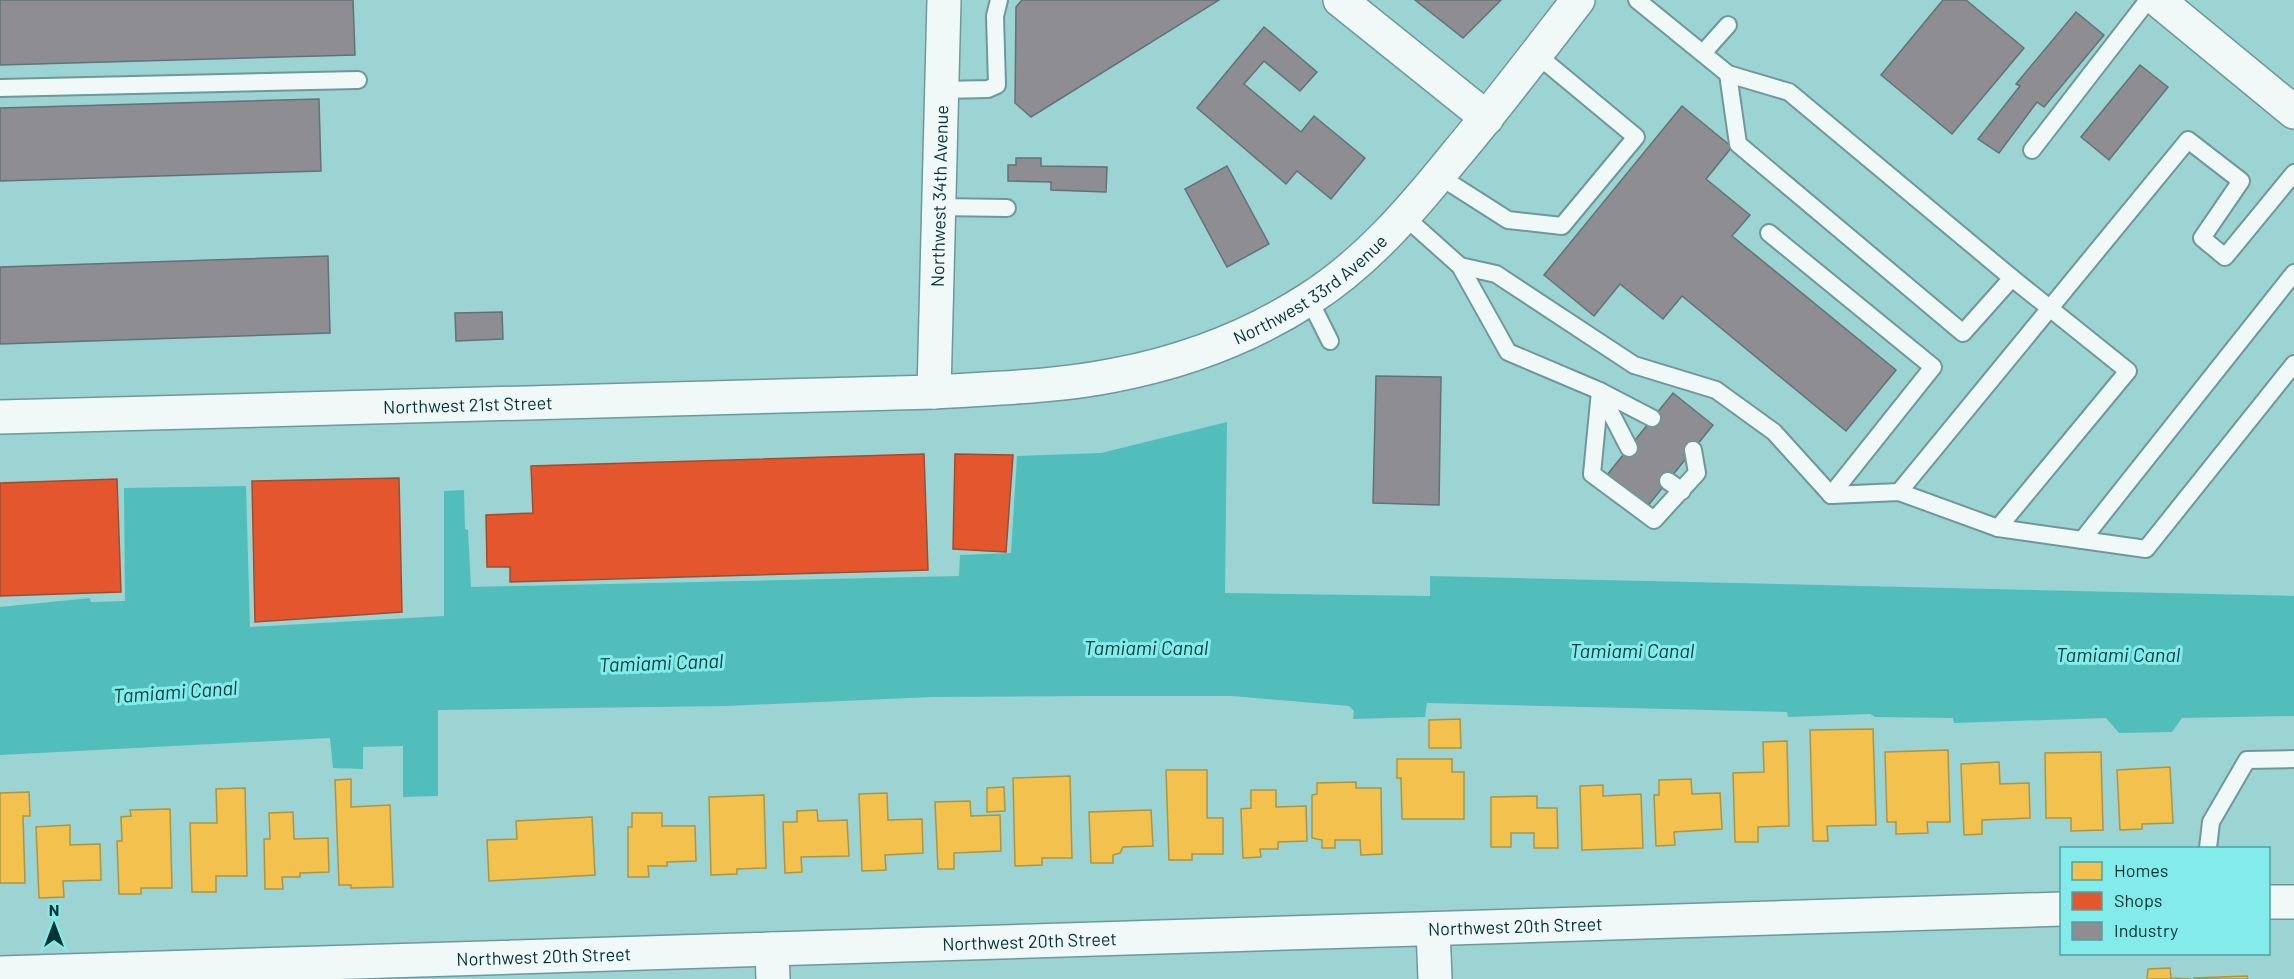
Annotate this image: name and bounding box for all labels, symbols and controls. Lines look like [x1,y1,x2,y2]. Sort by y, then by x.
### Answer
street label: Northwest 34th Avenue [926,105,952,287]
street label: Northwest 33rd Avenue [1230,230,1391,349]
street label: Northwest 21st Street [383,391,553,418]
water label: Tamiami Canal [1084,635,1209,659]
water label: Tamiami Canal [1570,638,1695,662]
water label: Tamiami Canal [2056,642,2181,666]
water label: Tamiami Canal [598,648,724,676]
water label: Tamiami Canal [112,675,239,707]
legend [2060,847,2270,955]
text: Homes [2114,859,2168,881]
text: Shops [2114,889,2163,911]
north arrow [24,895,84,955]
text: N [49,900,59,919]
street label: Northwest 20th Street [1428,912,1603,940]
text: Industry [2114,919,2178,941]
street label: Northwest 20th Street [942,927,1117,955]
street label: Northwest 20th Street [456,942,631,970]

